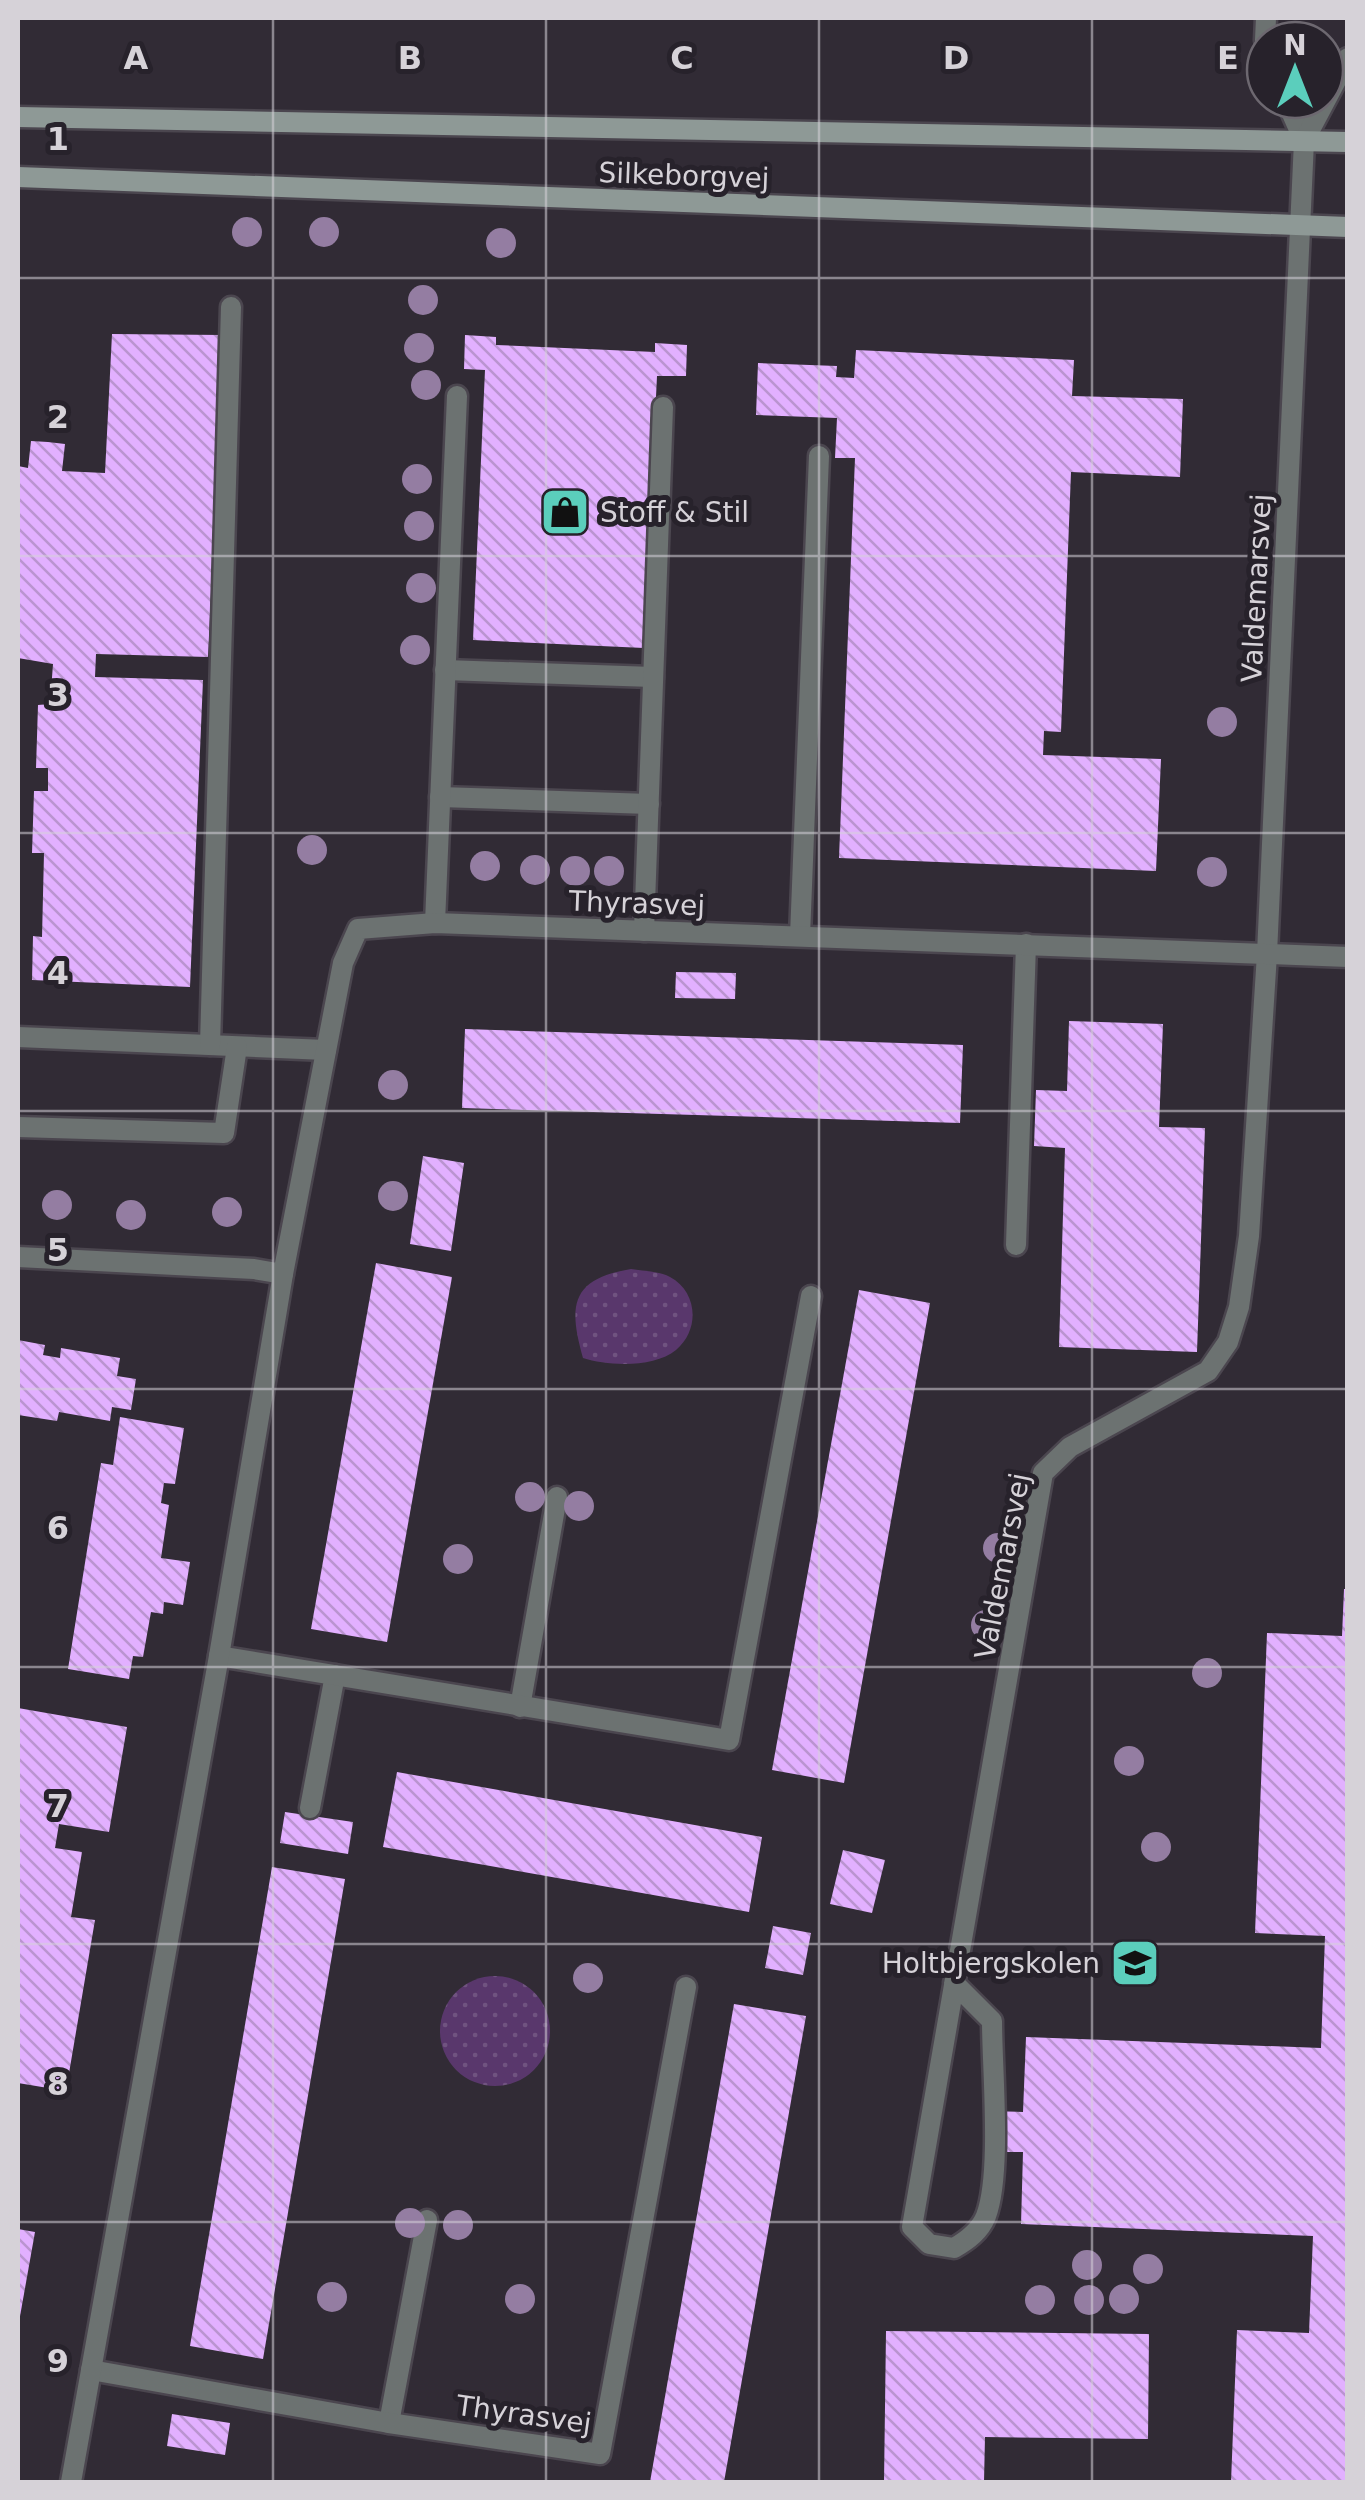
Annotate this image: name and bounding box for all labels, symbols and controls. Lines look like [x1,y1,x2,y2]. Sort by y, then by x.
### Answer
north arrow [1245,20,1345,120]
text: N [1283,29,1307,62]
text: A [124,39,149,77]
text: B [398,39,422,77]
text: C [670,39,694,77]
text: D [943,39,969,77]
text: E [1217,39,1239,77]
text: 1 [47,120,69,158]
street label: Silkeborgvej [598,156,770,195]
text: 2 [47,398,69,436]
shop icon: Stoff & Stil [539,486,591,538]
street label: Valdemarsvej [1235,493,1278,683]
place label: Stoff & Stil [600,496,749,529]
text: 3 [47,676,69,714]
street label: Thyrasvej [567,885,706,922]
text: 4 [47,954,69,992]
text: 5 [47,1231,69,1269]
street label: Valdemarsvej [968,1470,1037,1662]
text: 6 [47,1509,69,1547]
text: 7 [47,1787,69,1825]
school or university icon: Holtbjergskolen [1109,1937,1161,1989]
place label: Holtbjergskolen [882,1947,1100,1980]
text: 8 [47,2065,69,2103]
text: 9 [47,2342,69,2380]
street label: Thyrasvej [453,2389,594,2440]

